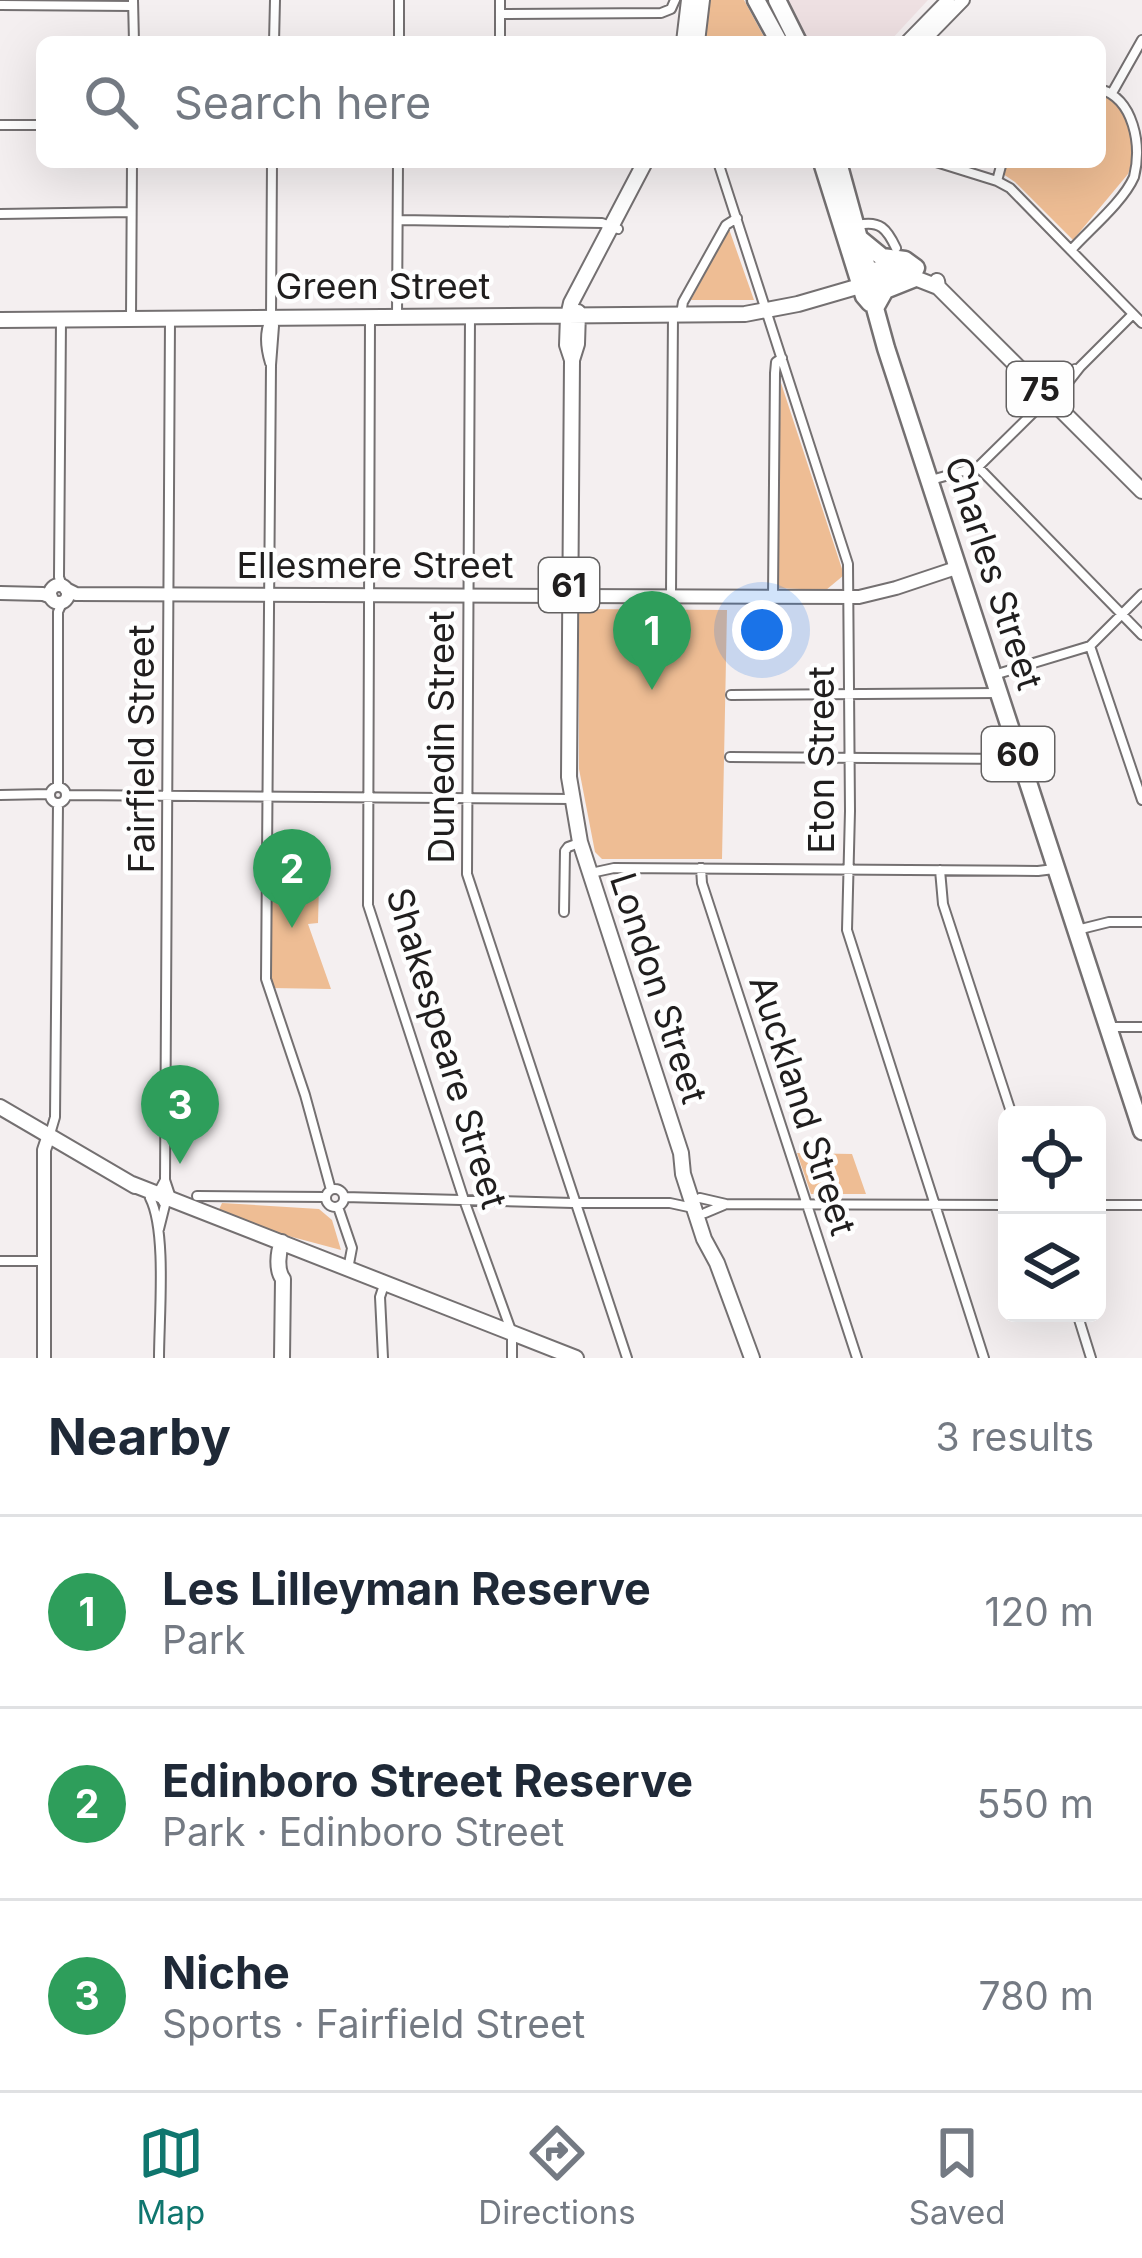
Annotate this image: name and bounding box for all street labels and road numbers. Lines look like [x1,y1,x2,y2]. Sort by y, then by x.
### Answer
street label: Green Street [276,264,491,308]
road number: 75 [1007,362,1073,416]
street label: Charles Street [936,451,1052,695]
street label: Ellesmere Street [236,543,514,587]
road number: 61 [539,558,599,612]
street label: Dunedin Street [419,610,463,864]
street label: Fairfield Street [119,624,163,873]
street label: Eton Street [799,666,843,854]
road number: 60 [982,727,1054,781]
street label: London Street [601,867,717,1109]
street label: Shakespeare Street [377,882,517,1214]
street label: Auckland Street [740,970,866,1241]

